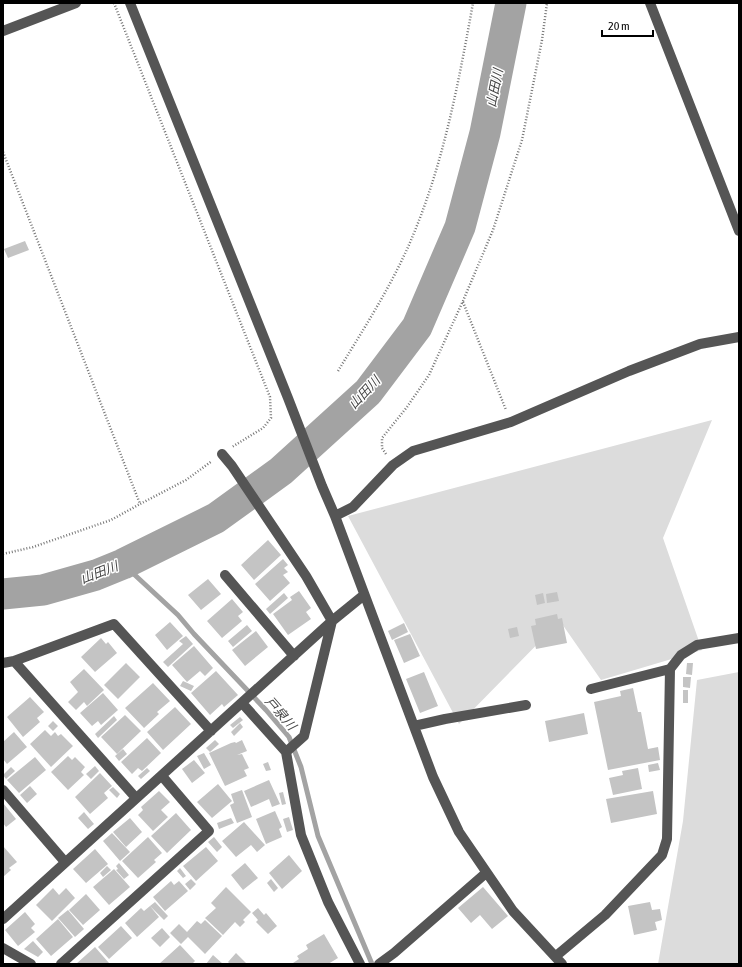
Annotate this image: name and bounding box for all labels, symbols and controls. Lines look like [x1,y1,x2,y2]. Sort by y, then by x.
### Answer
scale bar [602,12,653,38]
text: 20 m [608,19,630,33]
water label: 山田川 [483,66,506,109]
water label: 山田川 [346,372,385,412]
water label: 山田川 [78,558,122,586]
water label: 戸泉川 [262,694,300,734]

